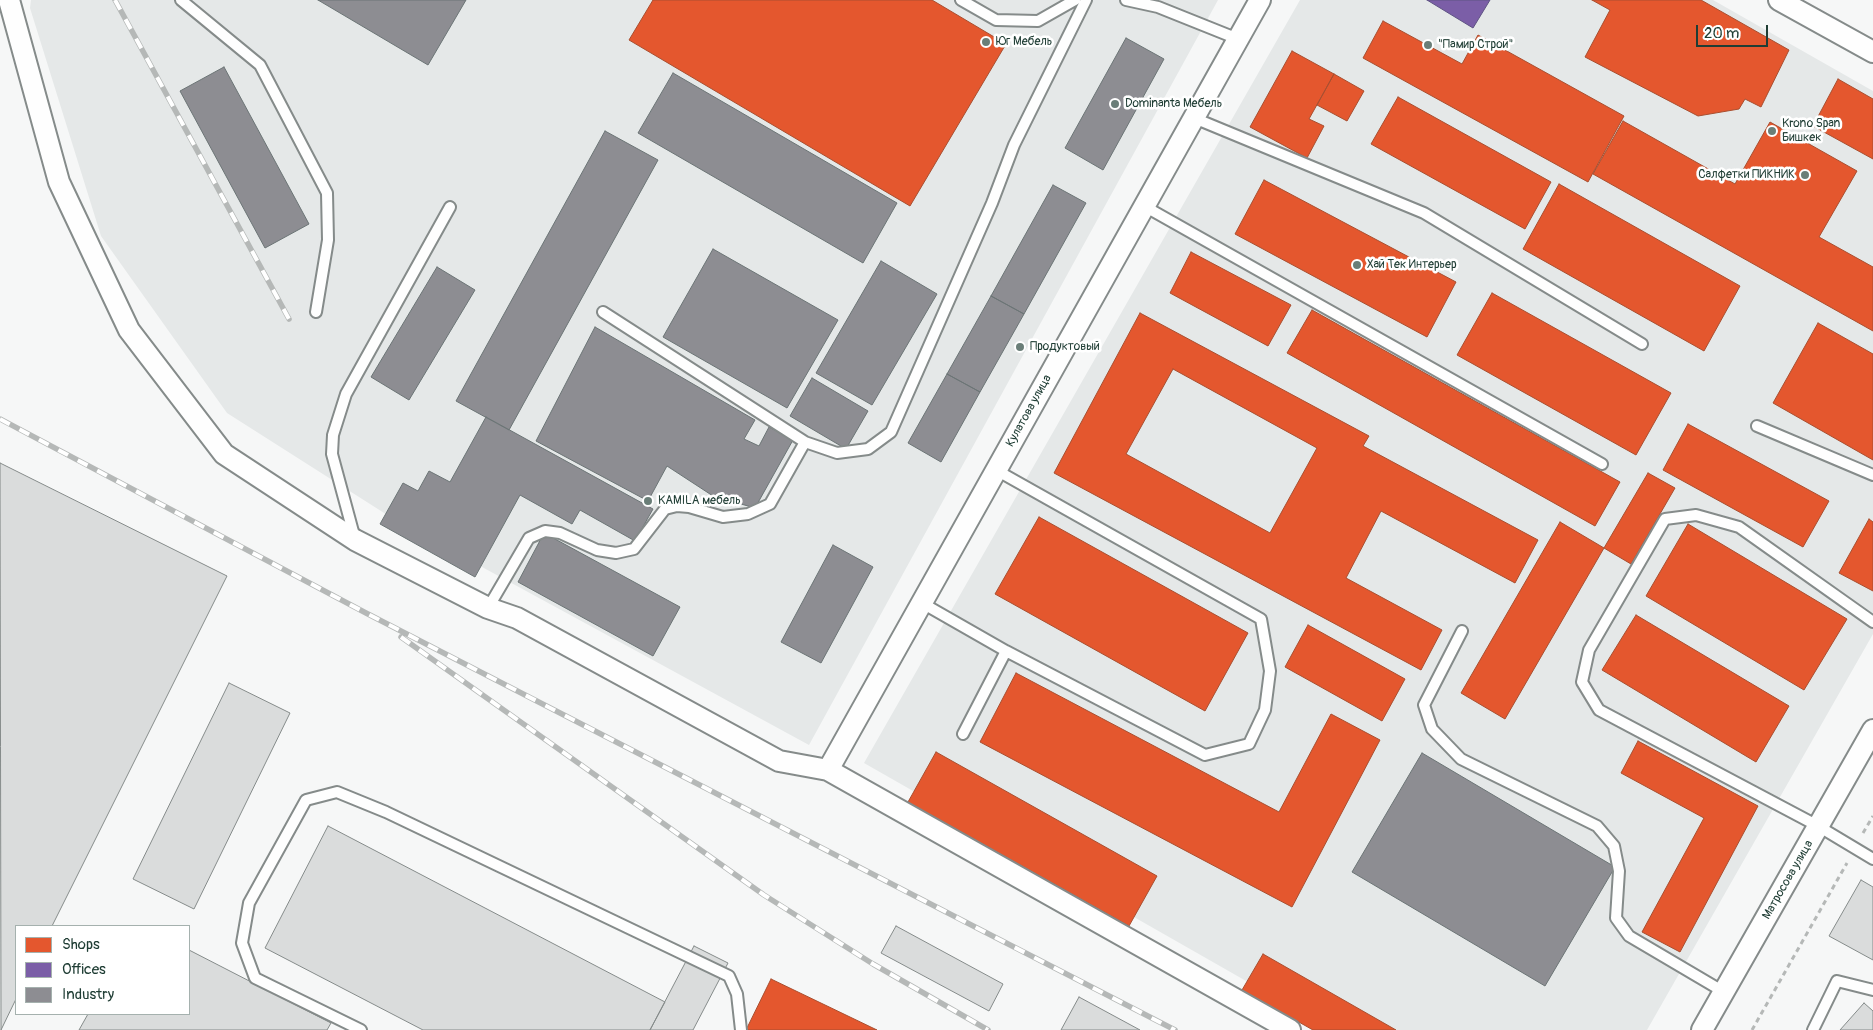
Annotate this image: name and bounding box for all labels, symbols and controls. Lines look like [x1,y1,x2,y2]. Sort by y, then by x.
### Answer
scale bar [1698,15,1770,47]
text: 20 m [1704,24,1739,43]
place label: Юг Мебель [996,35,1052,49]
marker: Юг Мебель [980,36,992,48]
place label: "Памир Строй" [1438,38,1513,52]
marker: "Памир Строй" [1422,39,1434,51]
place label: Dominanta Мебель [1125,97,1222,111]
marker: Dominanta Мебель [1109,98,1121,110]
place label: Krono Span Бишкек [1782,117,1840,145]
marker: Krono Span Бишкек [1766,125,1778,137]
place label: Салфетки ПИКНИК [1698,168,1795,182]
marker: Салфетки ПИКНИК [1799,169,1811,181]
place label: Хай Тек Интерьер [1367,258,1457,272]
marker: Хай Тек Интерьер [1351,259,1363,271]
place label: Продуктовый [1030,340,1100,354]
marker: Продуктовый [1014,341,1026,353]
street label: Кулатова улица [1003,372,1055,450]
place label: KAMILA мебель [658,494,741,508]
marker: KAMILA мебель [642,495,654,507]
street label: Матросова улица [1760,838,1816,922]
legend [15,925,190,1015]
text: Shops [62,935,100,954]
text: Offices [62,960,106,979]
text: Industry [62,985,114,1004]

